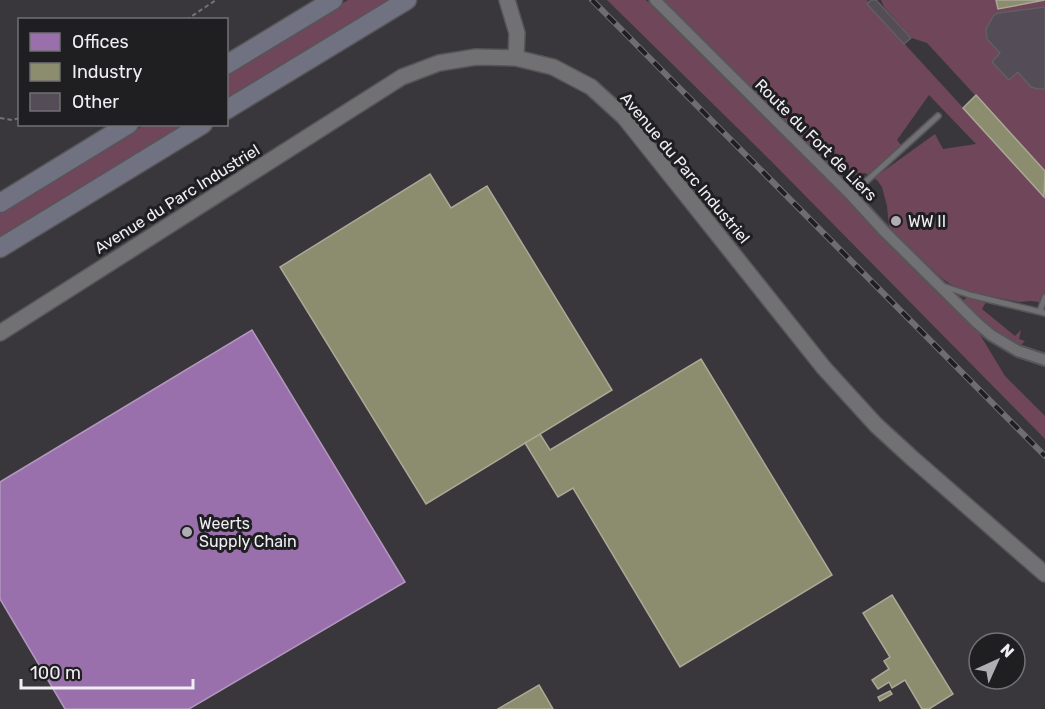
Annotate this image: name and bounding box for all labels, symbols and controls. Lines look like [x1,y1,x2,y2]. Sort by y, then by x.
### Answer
legend [18,18,228,126]
text: Offices [72,31,129,53]
text: Industry [72,61,142,83]
street label: Route du Fort de Liers [751,75,881,205]
street label: Avenue du Parc Industriel [616,89,754,247]
text: Other [72,91,119,113]
street label: Avenue du Parc Industriel [91,140,263,258]
place label: WW II [908,212,946,231]
marker: WW II [889,214,903,228]
place label: Weerts Supply Chain [199,514,297,551]
marker: Weerts Supply Chain [180,525,194,539]
north arrow [967,631,1027,691]
text: N [996,640,1018,662]
scale bar [21,652,194,690]
text: 100 m [30,662,81,684]

